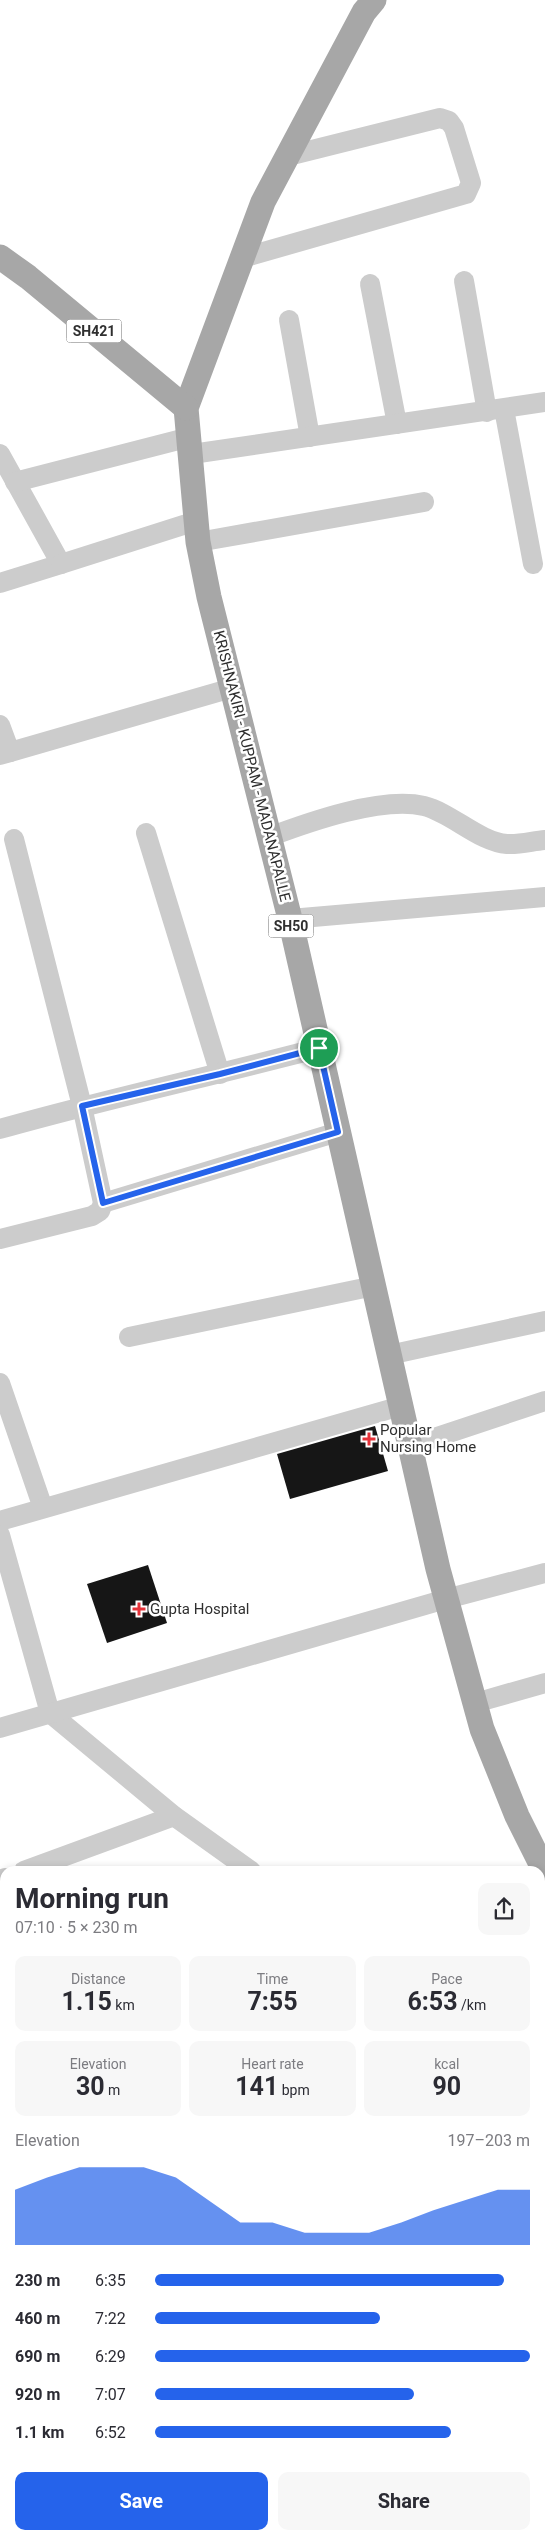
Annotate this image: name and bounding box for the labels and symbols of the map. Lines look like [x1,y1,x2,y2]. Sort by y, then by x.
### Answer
road number: SH421 [66,320,122,342]
street label: KRISHNAKIRI - KUPPAM - MADANAPALLE [210,629,295,904]
road number: SH50 [268,914,314,938]
pin [298,1027,340,1069]
place label: Popular Nursing Home [380,1421,476,1456]
marker: Popular Nursing Home [362,1432,376,1446]
place label: Gupta Hospital [150,1600,249,1618]
marker: Gupta Hospital [132,1602,146,1616]

